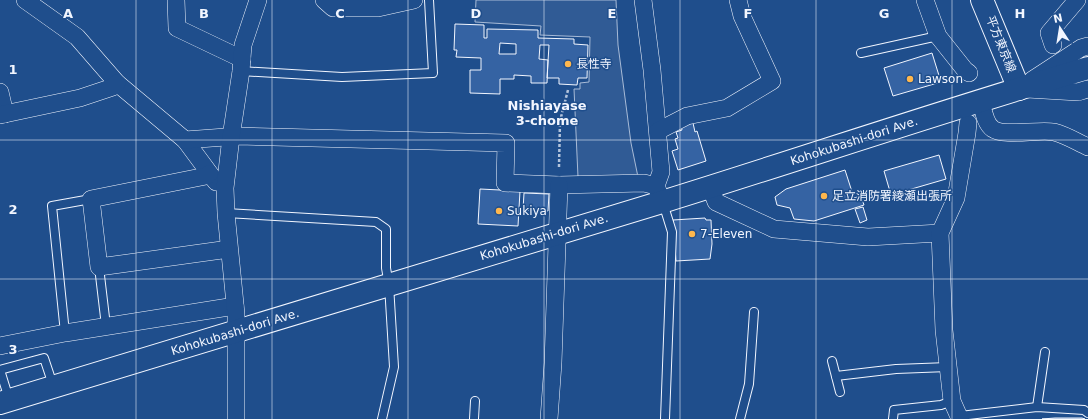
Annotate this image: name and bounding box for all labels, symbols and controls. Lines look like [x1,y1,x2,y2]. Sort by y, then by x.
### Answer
text: A [63,6,73,21]
text: B [199,6,209,21]
text: C [335,6,345,21]
text: D [471,6,482,21]
text: E [608,6,616,21]
text: F [744,6,752,21]
text: G [879,6,889,21]
text: H [1015,6,1025,21]
north arrow [1040,8,1080,48]
text: N [1052,11,1064,26]
street label: 平方東京線 [983,14,1019,74]
place label: 長性寺 [576,57,612,71]
marker: 長性寺 [563,59,573,69]
text: 1 [8,62,18,77]
place label: Lawson [918,72,963,86]
marker: Lawson [905,74,915,84]
district label: Nishiayase 3-chome [508,98,587,128]
street label: Kohokubashi-dori Ave. [789,114,919,168]
place label: 足立消防署綾瀬出張所 [832,189,952,203]
marker: 足立消防署綾瀬出張所 [819,191,829,201]
text: 2 [8,202,18,217]
place label: Sukiya [507,204,547,218]
marker: Sukiya [494,206,504,216]
street label: Kohokubashi-dori Ave. [478,211,610,263]
place label: 7-Eleven [700,227,752,241]
marker: 7-Eleven [687,229,697,239]
street label: Kohokubashi-dori Ave. [169,306,301,358]
text: 3 [8,342,18,357]

